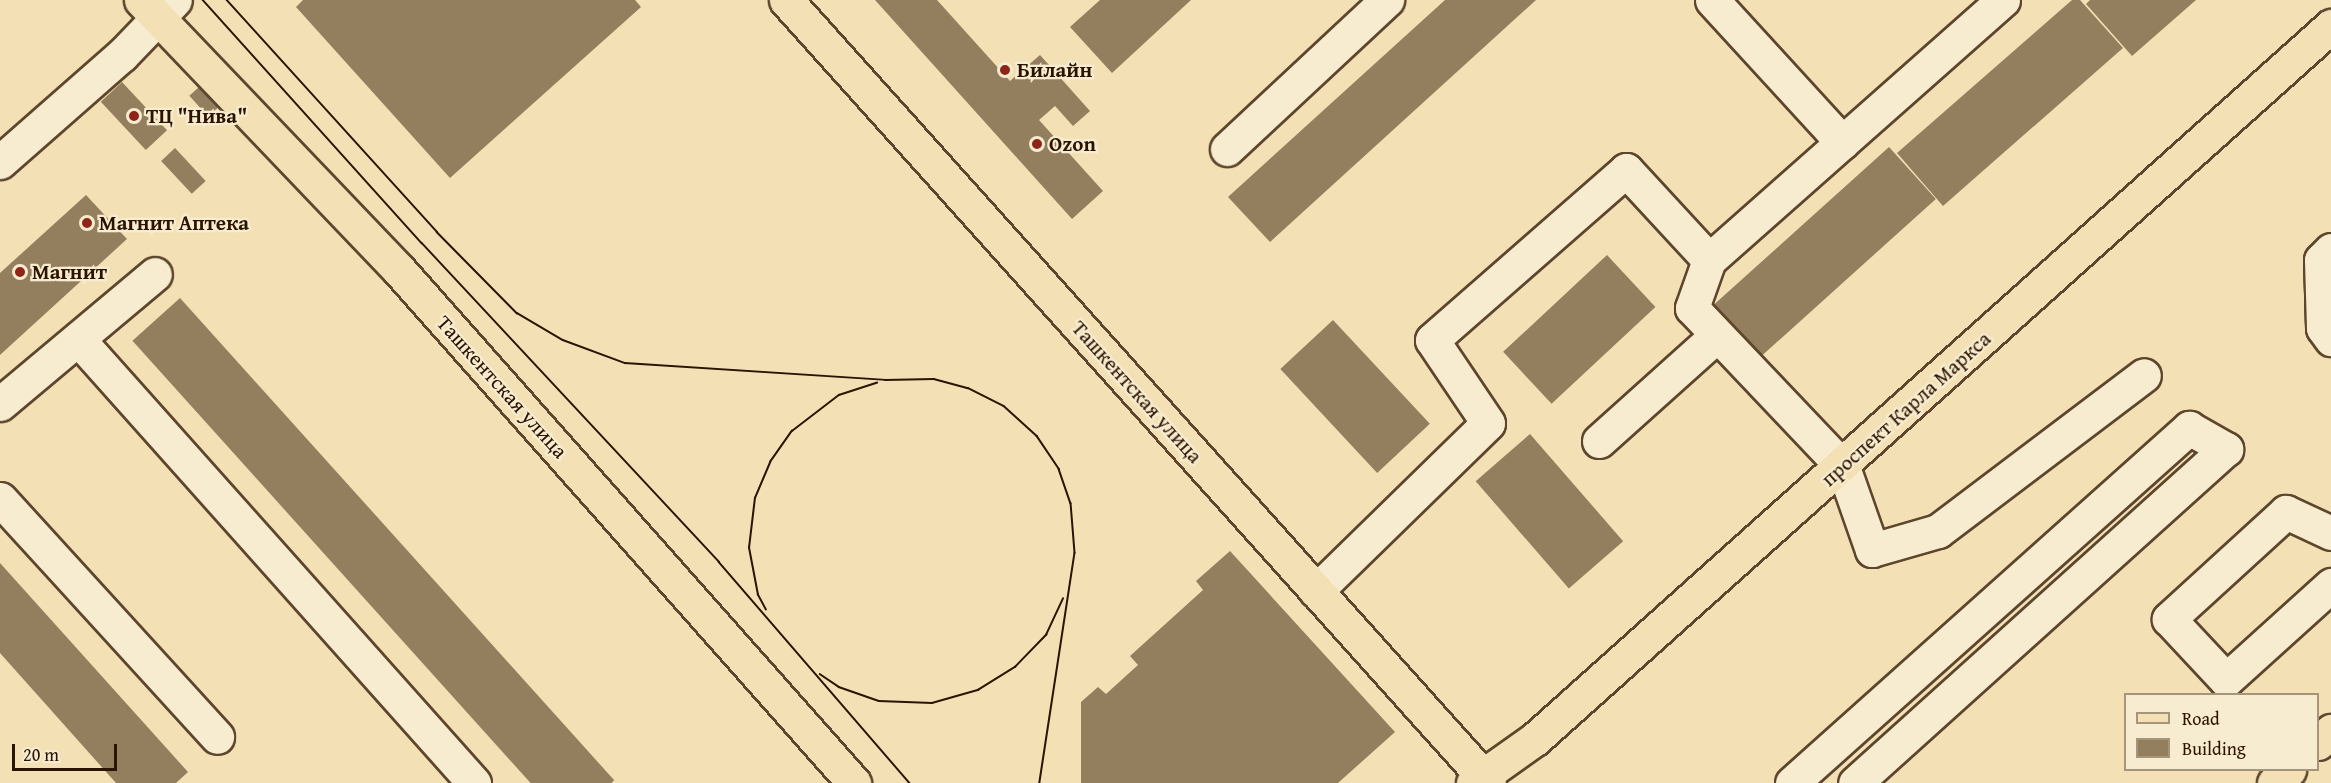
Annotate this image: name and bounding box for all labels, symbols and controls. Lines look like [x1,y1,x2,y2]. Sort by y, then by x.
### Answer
place label: Билайн [1017,57,1092,83]
marker: Билайн [998,63,1012,77]
place label: ТЦ "Нива" [146,103,247,129]
marker: ТЦ "Нива" [127,109,141,123]
place label: Ozon [1049,131,1096,157]
marker: Ozon [1030,137,1044,151]
place label: Магнит Аптека [99,210,249,236]
marker: Магнит Аптека [80,216,94,230]
place label: Магнит [32,259,107,285]
marker: Магнит [13,265,27,279]
street label: Ташкентская улица [431,311,573,463]
street label: Ташкентская улица [1066,316,1208,468]
street label: проспект Карла Маркса [1816,326,1996,492]
legend [2124,693,2319,771]
text: Road [2182,705,2220,732]
scale bar [15,732,120,770]
text: Building [2182,735,2246,762]
text: 20 m [23,741,59,768]

